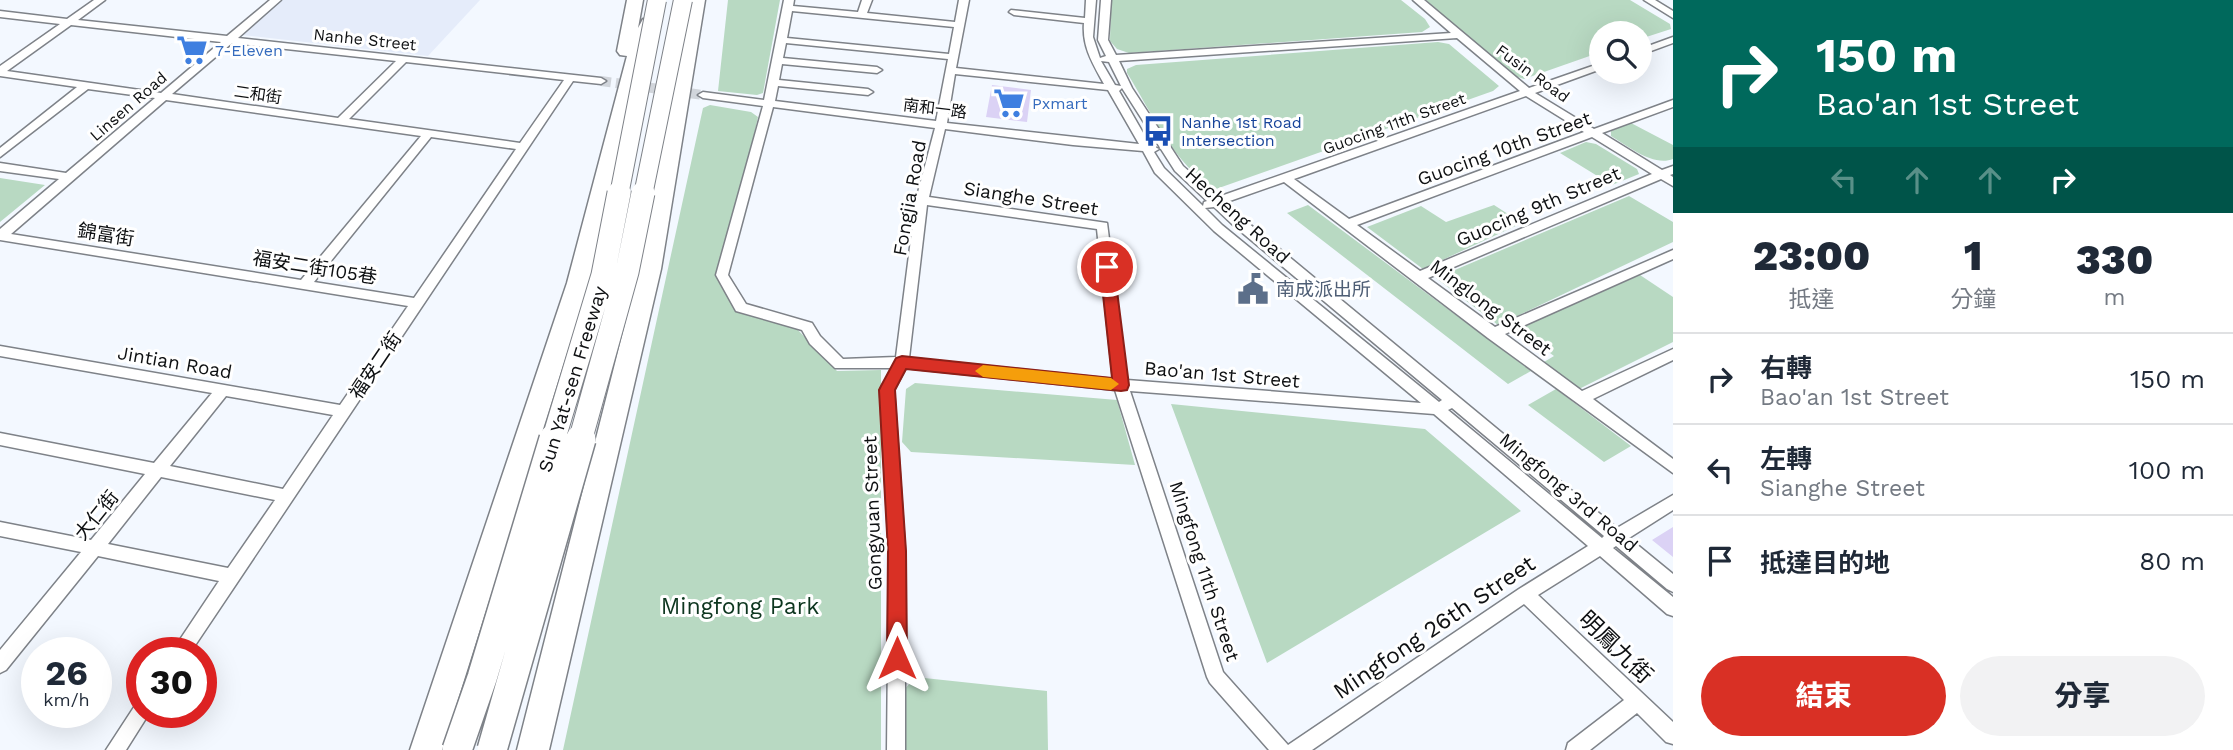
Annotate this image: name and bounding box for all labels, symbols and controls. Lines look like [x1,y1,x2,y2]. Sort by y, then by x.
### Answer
map controls [1589,21,1652,84]
button: search [1589,21,1652,84]
street label: Nanhe Street [313,25,418,54]
text: 150 m [1816,26,1957,84]
icon: right [1701,28,1792,119]
supermarket icon: 7-Eleven [175,33,209,67]
street label: Fusin Road [1492,40,1573,106]
place label: 7-Eleven [215,41,283,60]
street label: Linsen Road [86,68,171,145]
street label: 二和街 [233,82,283,107]
text: Bao'an 1st Street [1816,85,2079,123]
supermarket icon: Pxmart [992,86,1026,120]
street label: Guocing 11th Street [1320,89,1468,158]
place label: Pxmart [1032,94,1088,113]
street label: 南和一路 [902,95,968,122]
street label: Guocing 10th Street [1414,106,1594,191]
place label: Nanhe 1st Road Intersection [1181,113,1302,150]
bus stop icon: Nanhe 1st Road Intersection [1141,114,1175,148]
street label: Fongjia Road [888,138,931,258]
street label: Guocing 9th Street [1453,161,1624,251]
icon: left [1825,161,1863,199]
icon: ahead [1898,161,1936,199]
icon: ahead [1971,161,2009,199]
icon: right [2044,161,2082,199]
street label: Hecheng Road [1181,162,1295,268]
street label: Sianghe Street [962,176,1100,221]
street label: 錦富街 [76,219,136,250]
text: 23:00 [1753,231,1870,280]
text: 1 [1964,231,1982,280]
text: 330 [2076,235,2153,284]
pin [1077,237,1137,297]
street label: 福安二街105巷 [251,246,379,289]
icon: arrive [1088,248,1126,286]
street label: Minglong Street [1426,254,1556,361]
public building icon: 南成派出所 [1236,272,1270,306]
place label: 南成派出所 [1276,278,1371,301]
street label: Sun Yat-sen Freeway [533,283,612,475]
text: m [2104,284,2126,311]
text: 抵達 [1789,286,1835,313]
text: 分鐘 [1950,286,1996,313]
street label: 福安二街 [345,327,406,403]
street label: Jintian Road [116,341,234,384]
text: 右轉 [1760,353,1812,383]
street label: Bao'an 1st Street [1143,356,1301,393]
icon: right [1701,360,1739,398]
text: 150 m [2130,364,2205,394]
text: Bao'an 1st Street [1760,384,1949,411]
street label: Mingfong 3rd Road [1495,428,1642,557]
street label: Gongyuan Street [858,435,887,591]
text: 左轉 [1760,444,1812,474]
icon: left [1701,451,1739,489]
text: 100 m [2129,455,2205,485]
text: Sianghe Street [1760,475,1925,502]
street label: Mingfong 11th Street [1165,478,1245,664]
street label: 大仁街 [70,486,123,545]
icon: arrive [1701,542,1739,580]
text: 80 m [2139,546,2205,576]
text: 抵達目的地 [1760,548,1890,578]
street label: Mingfong 26th Street [1328,550,1541,705]
park label: Mingfong Park [661,593,819,620]
street label: 明鳳九街 [1573,606,1658,689]
position arrow [860,621,934,695]
speed limit sign: 30 [126,637,217,728]
text: 26 [45,652,88,694]
button: 結束 [1701,656,1946,736]
button: 分享 [1960,656,2205,736]
text: km/h [43,689,90,710]

